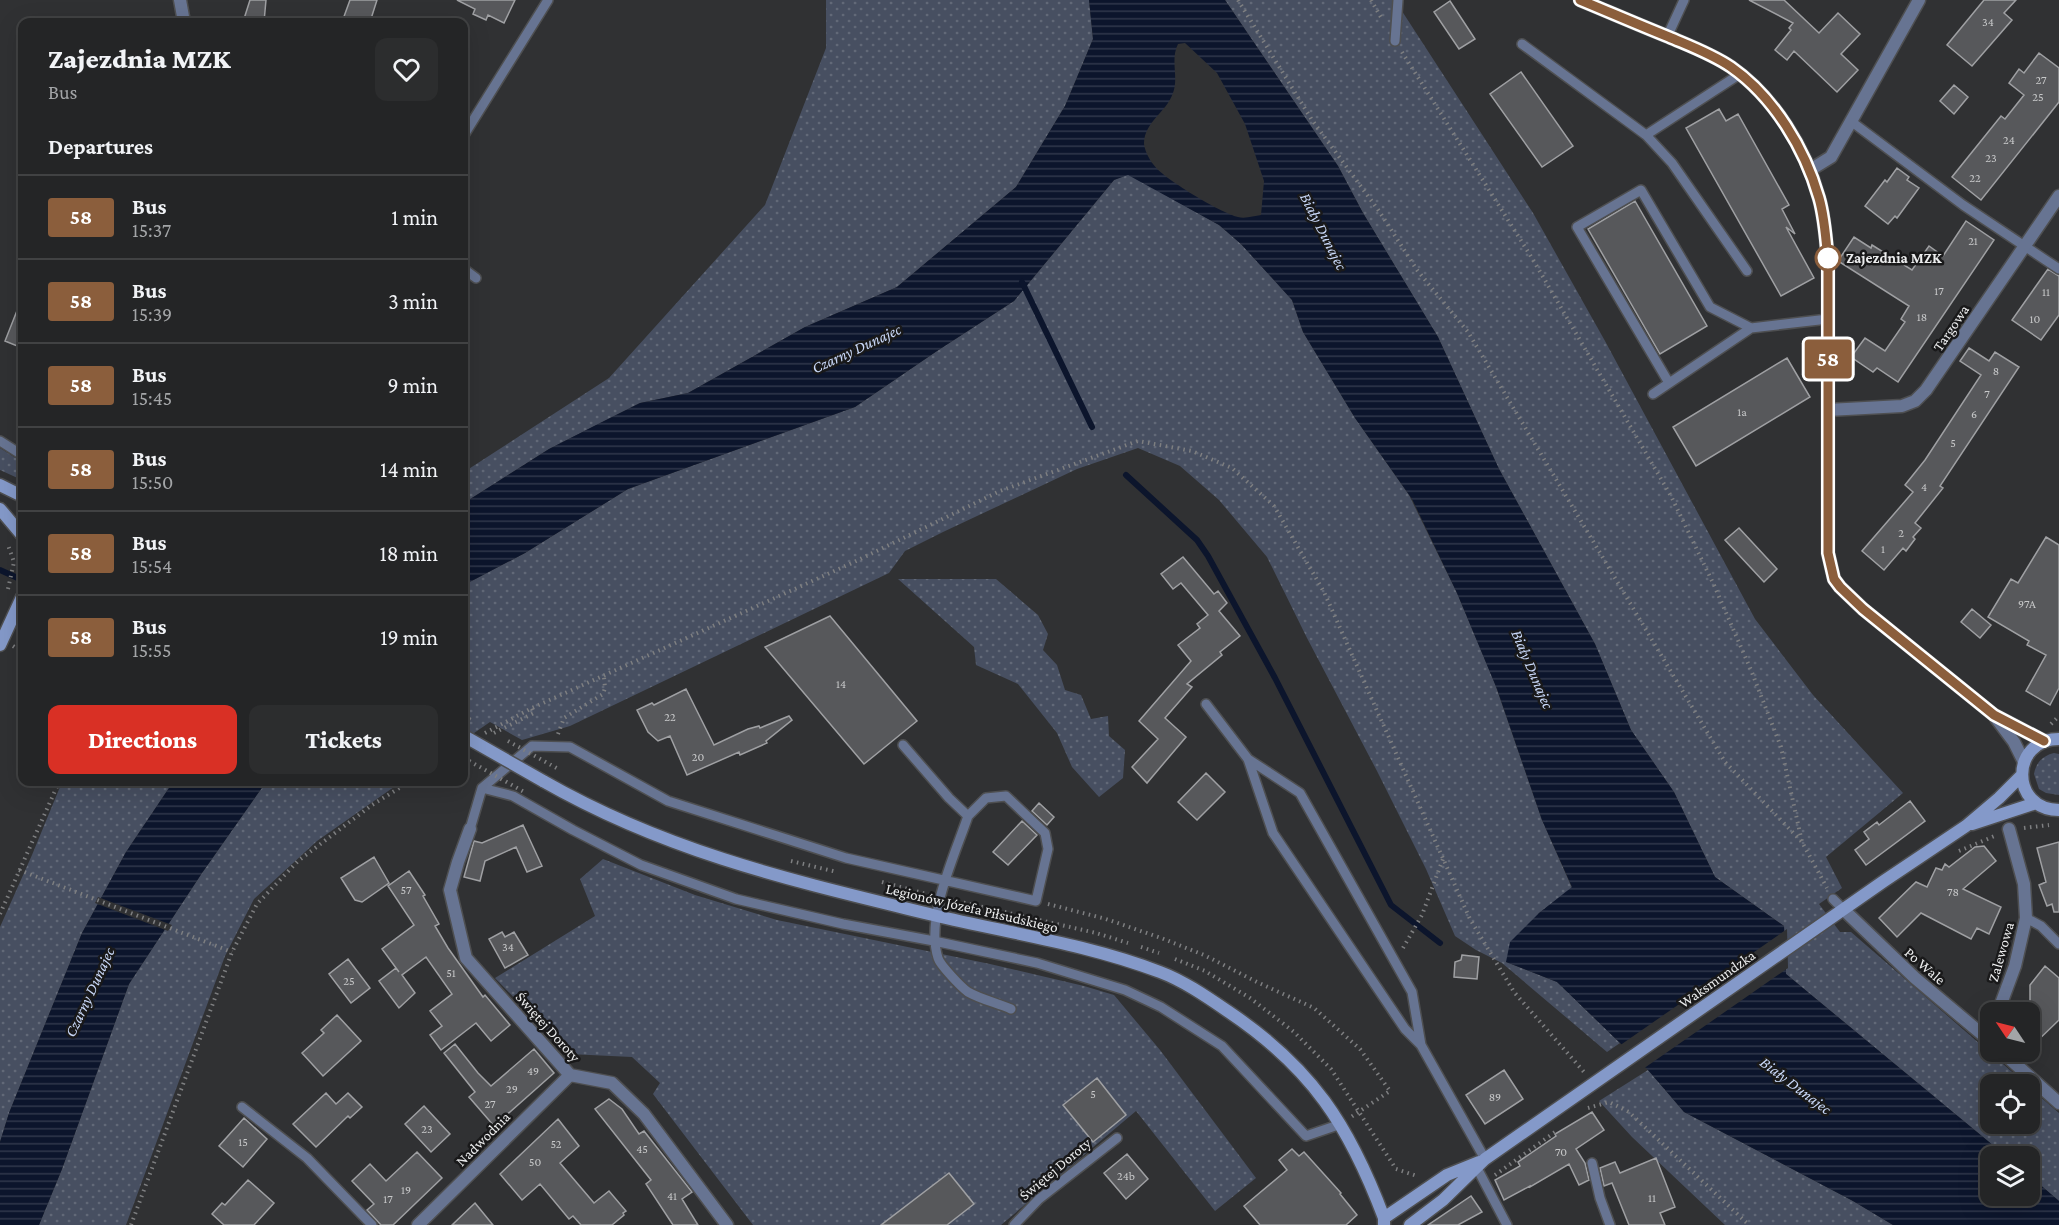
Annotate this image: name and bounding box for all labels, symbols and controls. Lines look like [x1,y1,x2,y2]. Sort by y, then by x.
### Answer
house number: 34 [1982,15,1994,29]
button: heart [375,38,438,101]
text: Zajezdnia MZK [48,43,231,74]
house number: 27 [2035,73,2047,87]
text: Bus [48,81,77,103]
house number: 25 [2032,90,2044,104]
house number: 24 [2003,133,2015,147]
text: Departures [48,134,153,159]
house number: 23 [1985,151,1997,165]
house number: 22 [1969,171,1981,185]
water label: Biały Dunajec [1296,190,1350,273]
text: Bus [132,194,166,219]
text: 58 [70,205,92,229]
text: 1 min [391,205,438,230]
text: 15:37 [132,219,171,241]
house number: 21 [1968,234,1978,248]
marker: Zajezdnia MZK [1815,245,1841,271]
place label: Zajezdnia MZK [1846,250,1942,267]
text: Bus [132,278,166,303]
house number: 17 [1934,284,1944,298]
house number: 11 [2042,285,2050,299]
text: 58 [70,289,92,313]
text: 3 min [388,289,438,314]
street label: Targowa [1930,302,1973,355]
text: 15:39 [132,303,172,325]
house number: 18 [1917,310,1927,324]
house number: 10 [2030,312,2041,326]
water label: Czarny Dunajec [809,320,904,377]
line badge: 58 [1801,340,1855,378]
text: 58 [1817,347,1839,371]
text: Bus [132,362,166,387]
house number: 8 [1993,364,1999,378]
text: 58 [70,373,92,397]
text: 9 min [387,373,438,398]
text: 15:45 [132,387,172,409]
house number: 7 [1984,387,1990,401]
house number: 1a [1737,405,1747,419]
house number: 6 [1971,407,1977,421]
house number: 5 [1950,436,1956,450]
text: Bus [132,446,166,471]
text: 58 [70,457,92,481]
text: 14 min [380,457,438,482]
text: 15:50 [132,471,173,493]
house number: 4 [1921,480,1927,494]
house number: 2 [1898,526,1904,540]
text: Bus [132,530,166,555]
text: 58 [70,541,92,565]
text: 18 min [379,541,438,566]
house number: 1 [1881,542,1885,556]
text: 15:54 [132,555,172,577]
house number: 97A [2018,597,2036,611]
text: Bus [132,614,166,639]
text: 58 [70,625,92,649]
text: 19 min [380,625,438,650]
water label: Biały Dunajec [1507,627,1557,712]
text: 15:55 [132,639,171,661]
house number: 14 [836,677,846,691]
button: Directions [48,705,237,774]
button: Tickets [249,705,438,774]
house number: 22 [664,710,676,724]
house number: 20 [692,750,704,764]
street label: Legionów Józefa Piłsudskiego [884,880,1060,937]
house number: 57 [401,883,412,897]
house number: 78 [1947,885,1959,899]
street label: Zalewowa [1985,920,2017,984]
house number: 34 [502,940,514,954]
street label: Po Wale [1902,944,1949,988]
water label: Czarny Dunajec [61,945,119,1040]
street label: Waksmundzka [1676,947,1758,1011]
house number: 51 [446,966,456,980]
house number: 25 [343,974,355,988]
street label: Świętej Doroty [512,989,583,1066]
north arrow [1980,1002,2040,1062]
map controls [1980,1002,2040,1206]
water label: Biały Dunajec [1756,1053,1835,1119]
house number: 49 [527,1064,539,1078]
button: locate [1980,1074,2040,1134]
house number: 29 [506,1082,518,1096]
house number: 5 [1090,1087,1096,1101]
house number: 89 [1489,1090,1501,1104]
house number: 27 [484,1097,496,1111]
street label: Nadwodnia [453,1109,513,1169]
house number: 23 [421,1122,433,1136]
house number: 15 [238,1135,248,1149]
street label: Świętej Doroty [1016,1135,1095,1204]
house number: 52 [550,1137,562,1151]
house number: 45 [636,1142,648,1156]
house number: 70 [1555,1145,1567,1159]
button: layers [1980,1146,2040,1206]
house number: 50 [529,1155,541,1169]
house number: 24b [1117,1169,1135,1183]
house number: 19 [401,1183,411,1197]
house number: 41 [667,1189,677,1203]
house number: 11 [1648,1191,1656,1205]
house number: 17 [383,1192,393,1206]

